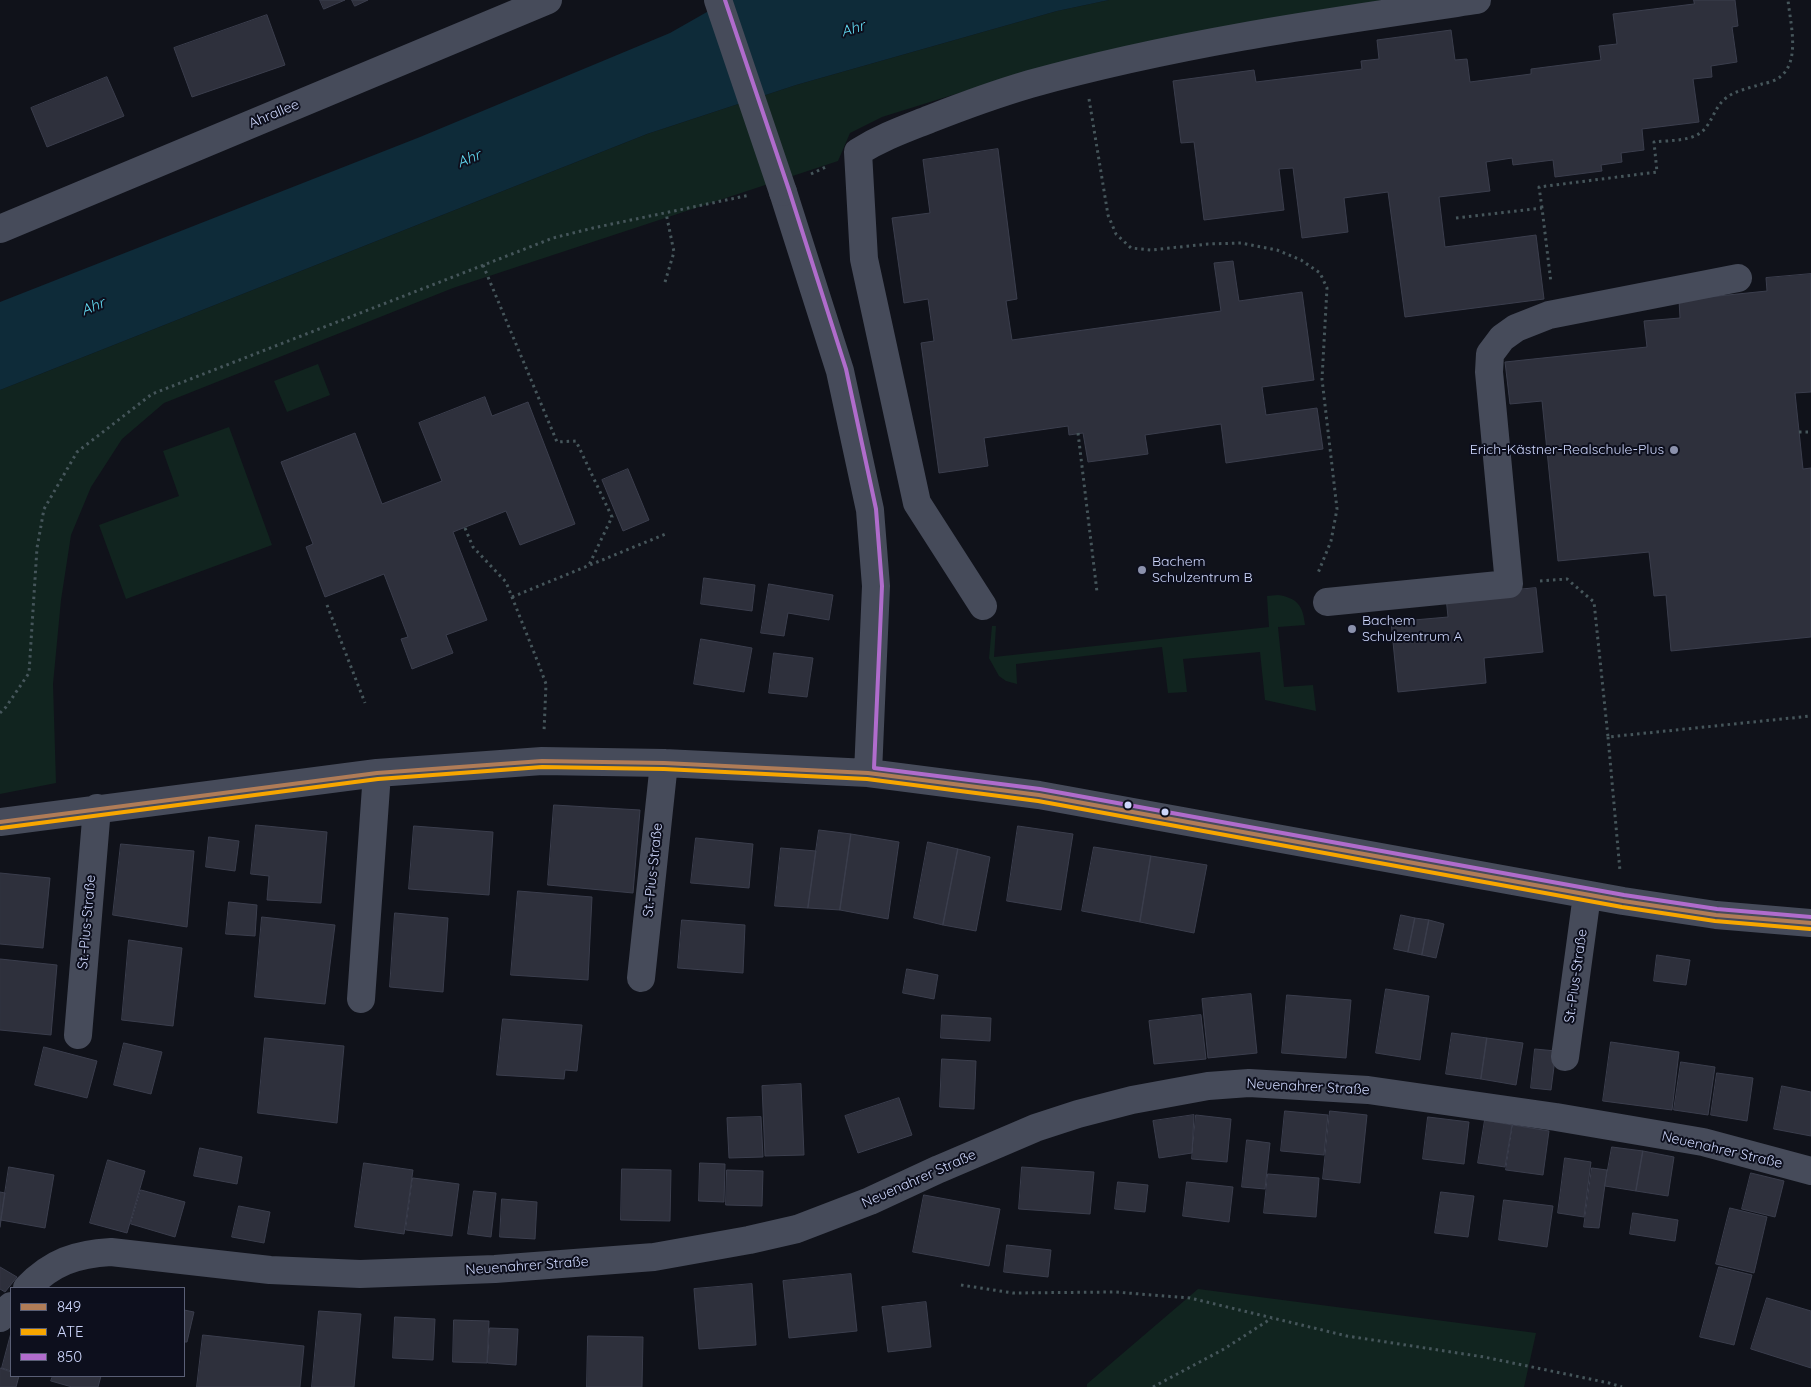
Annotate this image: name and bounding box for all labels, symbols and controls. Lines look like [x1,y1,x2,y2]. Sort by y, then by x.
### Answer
water label: Ahr [839,17,867,41]
street label: Ahrallee [246,96,302,132]
water label: Ahr [455,146,483,172]
water label: Ahr [79,294,107,320]
place label: Erich-Kästner-Realschule-Plus [1470,442,1664,458]
marker: Erich-Kästner-Realschule-Plus [1668,444,1680,456]
place label: Bachem Schulzentrum B [1152,554,1253,586]
marker: Bachem Schulzentrum B [1136,564,1148,576]
place label: Bachem Schulzentrum A [1362,613,1463,646]
marker: Bachem Schulzentrum A [1346,623,1358,635]
unlabelled marker [1123,800,1133,810]
unlabelled marker [1160,807,1170,817]
street label: St.-Pius-Straße [640,822,666,918]
street label: St.-Pius-Straße [75,874,99,970]
street label: St.-Pius-Straße [1561,928,1591,1024]
street label: Neuenahrer Straße [1246,1075,1370,1099]
street label: Neuenahrer Straße [1660,1128,1784,1172]
street label: Neuenahrer Straße [859,1146,979,1212]
street label: Neuenahrer Straße [465,1253,589,1279]
legend [10,1287,185,1377]
text: 849 [57,1297,81,1316]
text: ATE [57,1322,84,1341]
text: 850 [57,1347,82,1366]

